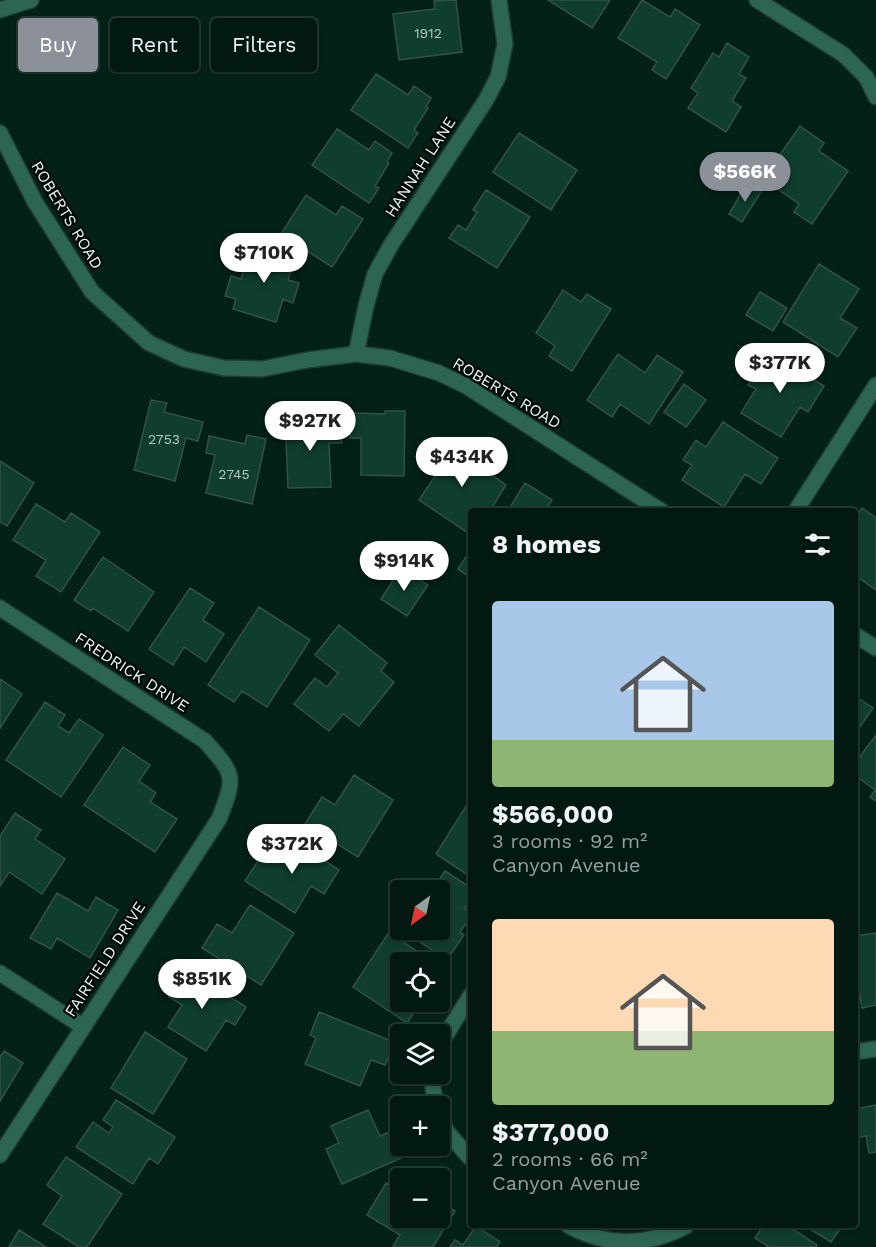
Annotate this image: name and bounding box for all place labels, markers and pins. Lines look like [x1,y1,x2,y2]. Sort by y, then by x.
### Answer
pin: $566K [703,152,787,203]
pin: $710K [222,233,306,284]
pin: $377K [738,343,822,394]
pin: $927K [268,401,352,452]
pin: $434K [420,437,504,488]
pin: $914K [362,541,446,592]
pin: $372K [250,824,334,875]
pin: $851K [160,959,244,1010]

